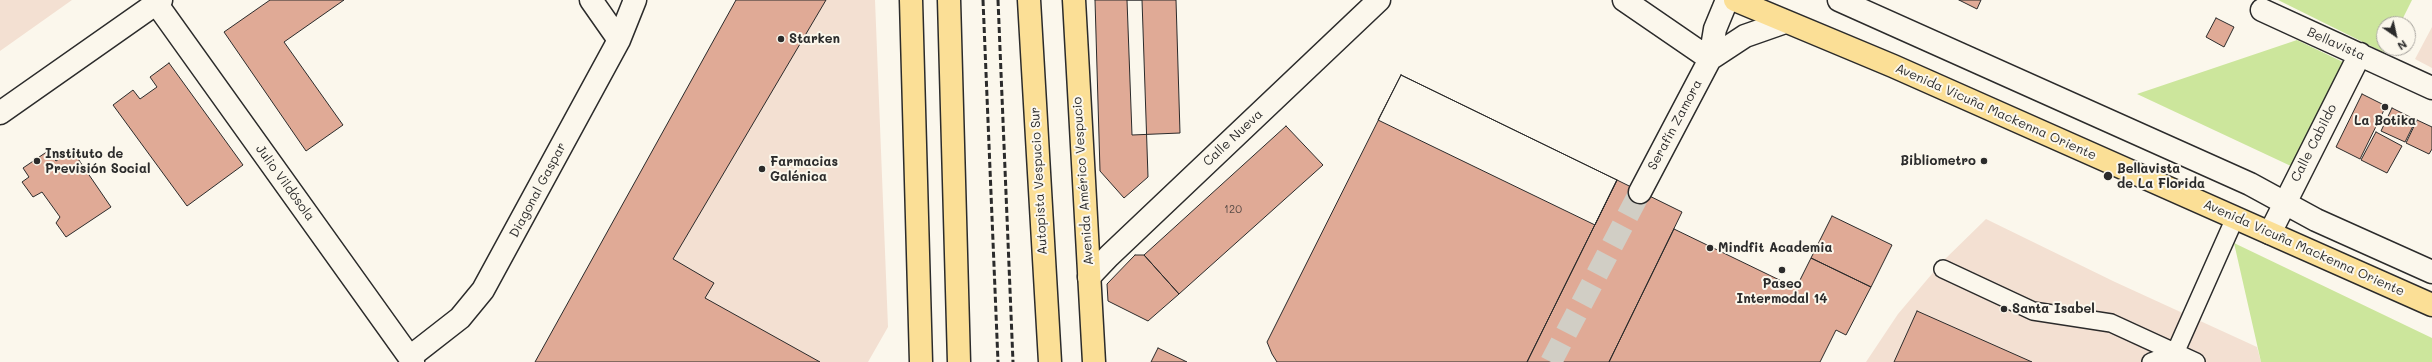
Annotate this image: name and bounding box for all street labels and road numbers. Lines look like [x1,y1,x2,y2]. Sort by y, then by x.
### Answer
street label: Bellavista [2305,24,2367,64]
street label: Avenida Vicuña Mackenna Oriente [1893,60,2099,164]
street label: Serafín Zamora [1645,77,1705,173]
street label: Avenida Américo Vespucio [1069,96,1097,266]
street label: Calle Cabildo [2288,102,2340,184]
street label: Calle Nueva [1200,106,1266,170]
street label: Autopista Vespucio Sur [1027,107,1051,255]
street label: Diagonal Gaspar [506,140,570,240]
street label: Julio Vildósola [252,142,318,224]
street label: Avenida Vicuña Mackenna Oriente [2201,196,2407,300]

